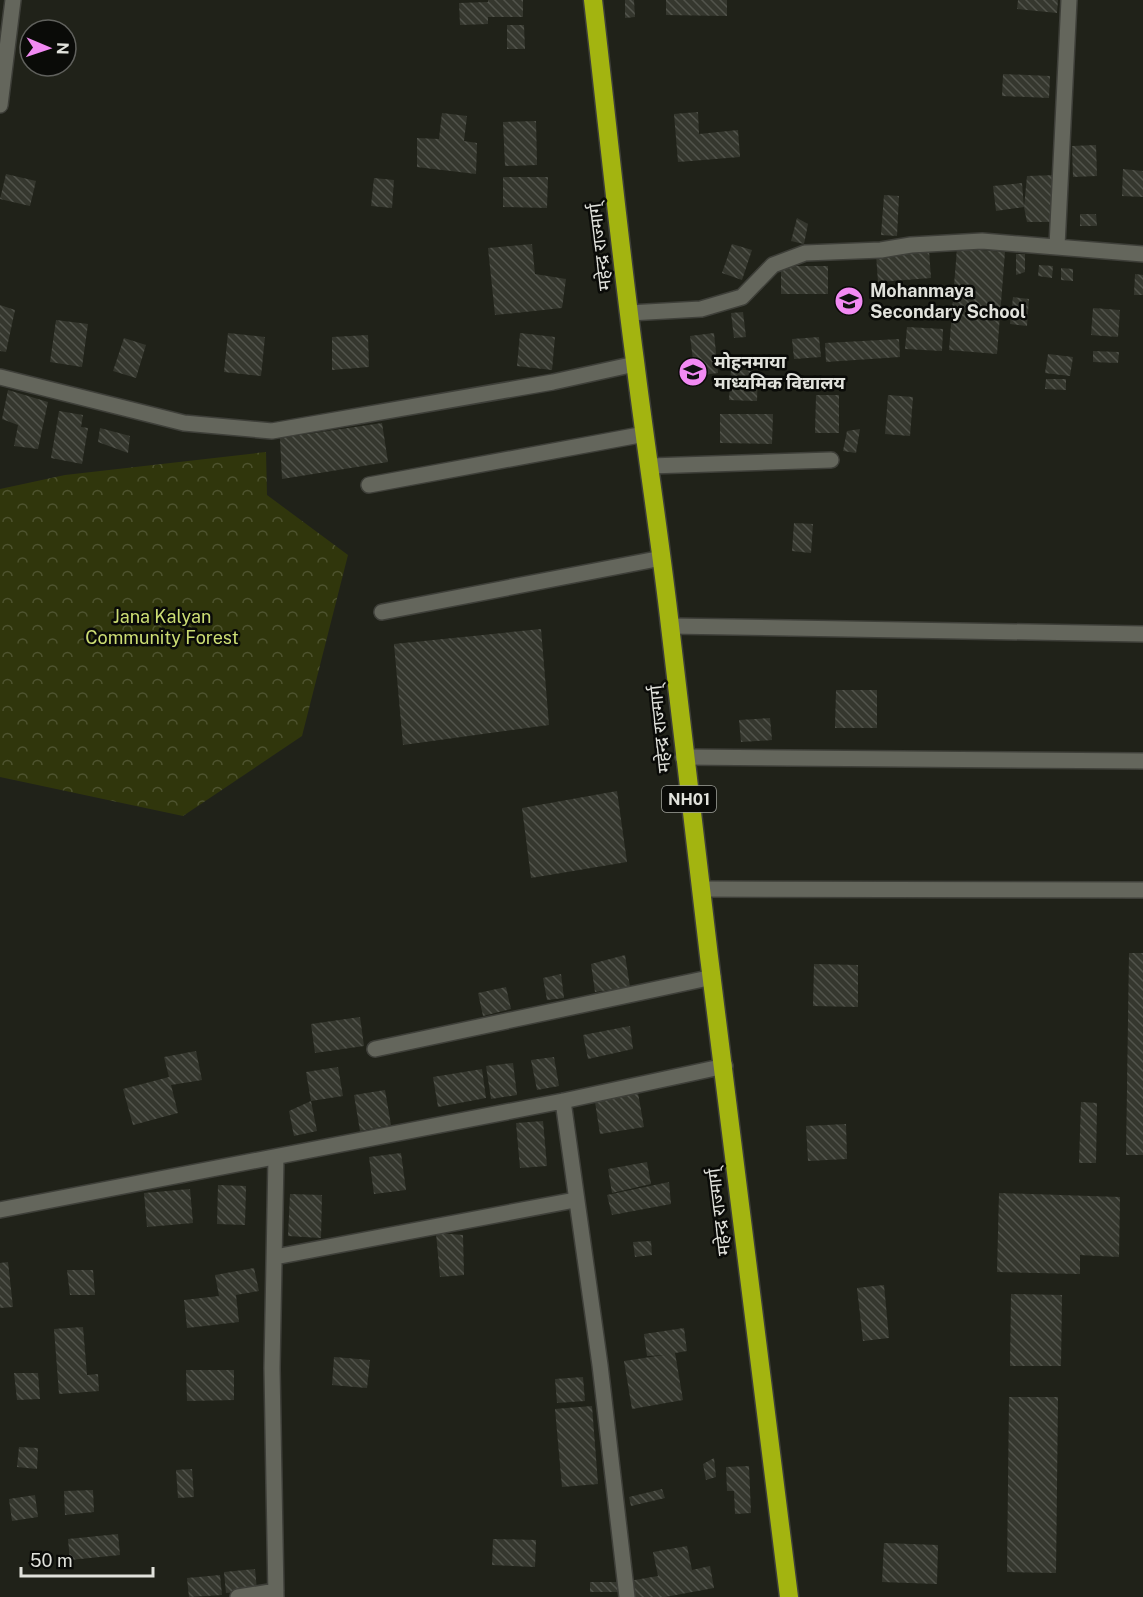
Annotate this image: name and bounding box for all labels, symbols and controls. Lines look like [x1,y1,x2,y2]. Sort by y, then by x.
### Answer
north arrow [18,18,78,78]
text: N [53,42,72,55]
street label: महेन्द्र राज्मार्ग् [583,199,616,292]
place label: Mohanmaya Secondary School [870,280,1026,322]
school or university icon: Mohanmaya Secondary School [833,285,865,317]
place label: मोहनमाया माध्यमिक विद्यालय [714,351,845,393]
school or university icon: मोहनमाया माध्यमिक विद्यालय [677,356,709,388]
park label: Jana Kalyan Community Forest [85,606,239,648]
street label: महेन्द्र राज्मार्ग् [644,681,676,774]
road number: NH01 [662,786,716,812]
street label: महेन्द्र राज्मार्ग् [702,1164,735,1257]
scale bar [21,1540,153,1578]
text: 50 m [30,1550,73,1571]

